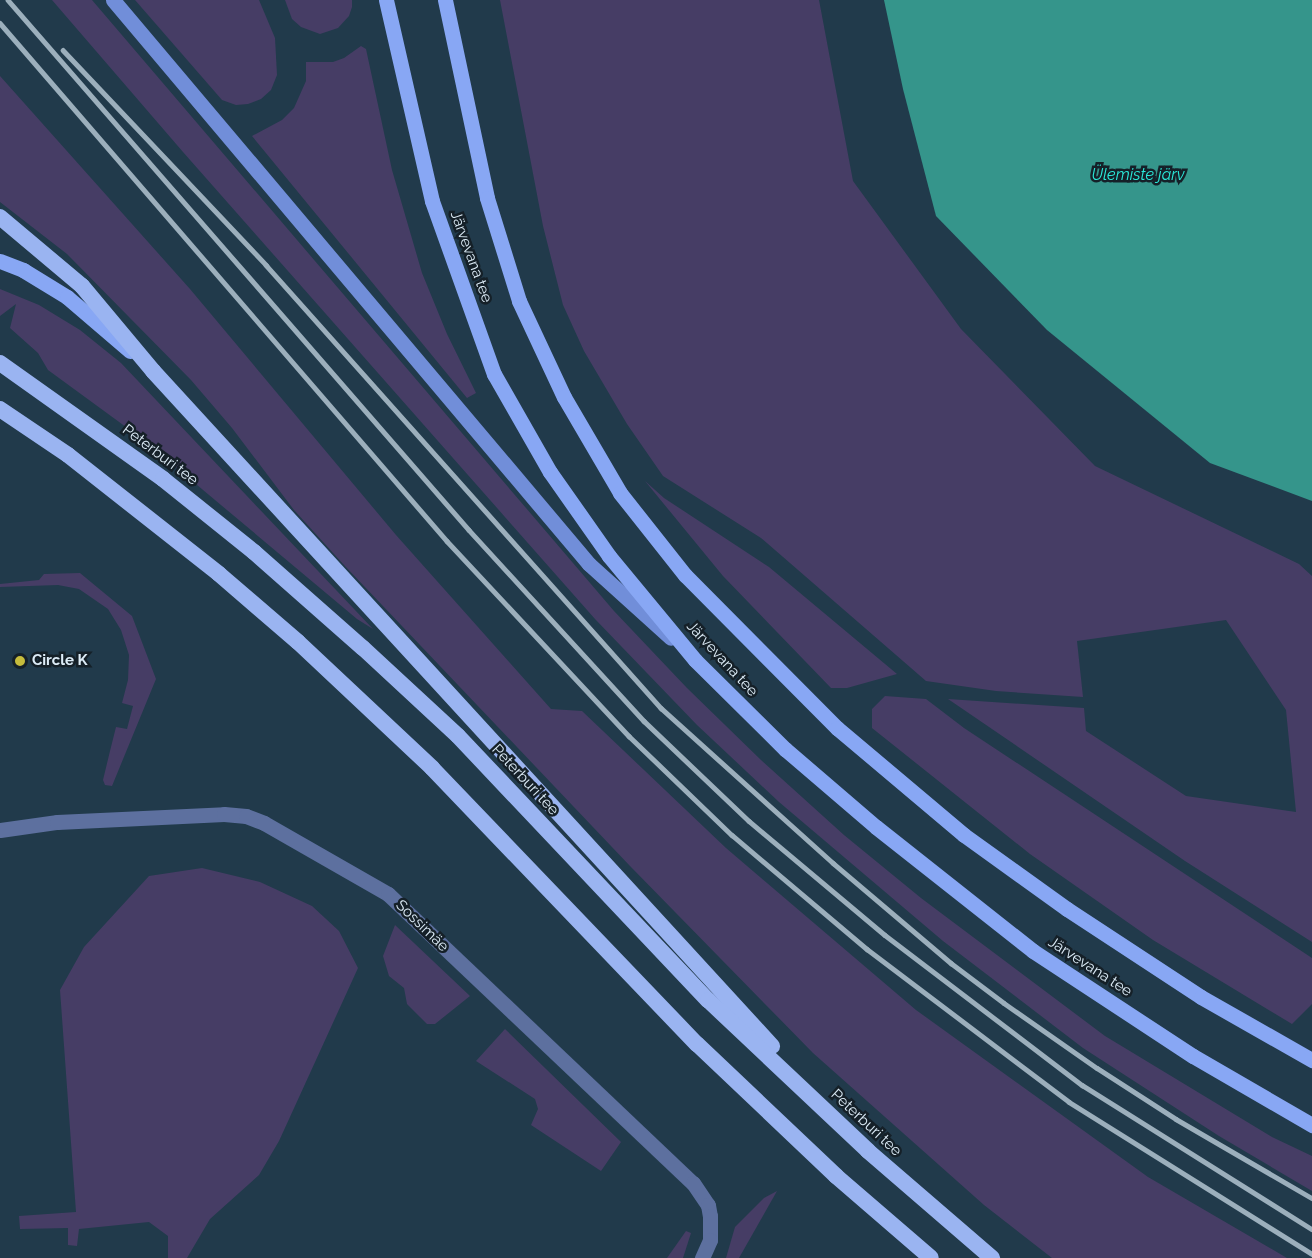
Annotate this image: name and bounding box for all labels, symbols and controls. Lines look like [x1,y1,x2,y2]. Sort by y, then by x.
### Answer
water label: Ülemiste järv [1091,165,1185,185]
street label: Järvevana tee [446,209,496,305]
street label: Peterburi tee [119,421,201,489]
street label: Järvevana tee [683,618,761,700]
place label: Circle K [32,652,88,670]
marker: Circle K [13,654,27,668]
street label: Peterburi tee [488,741,562,819]
street label: Sossimäe [392,896,452,956]
street label: Järvevana tee [1045,933,1135,1001]
street label: Peterburi tee [827,1086,905,1160]

